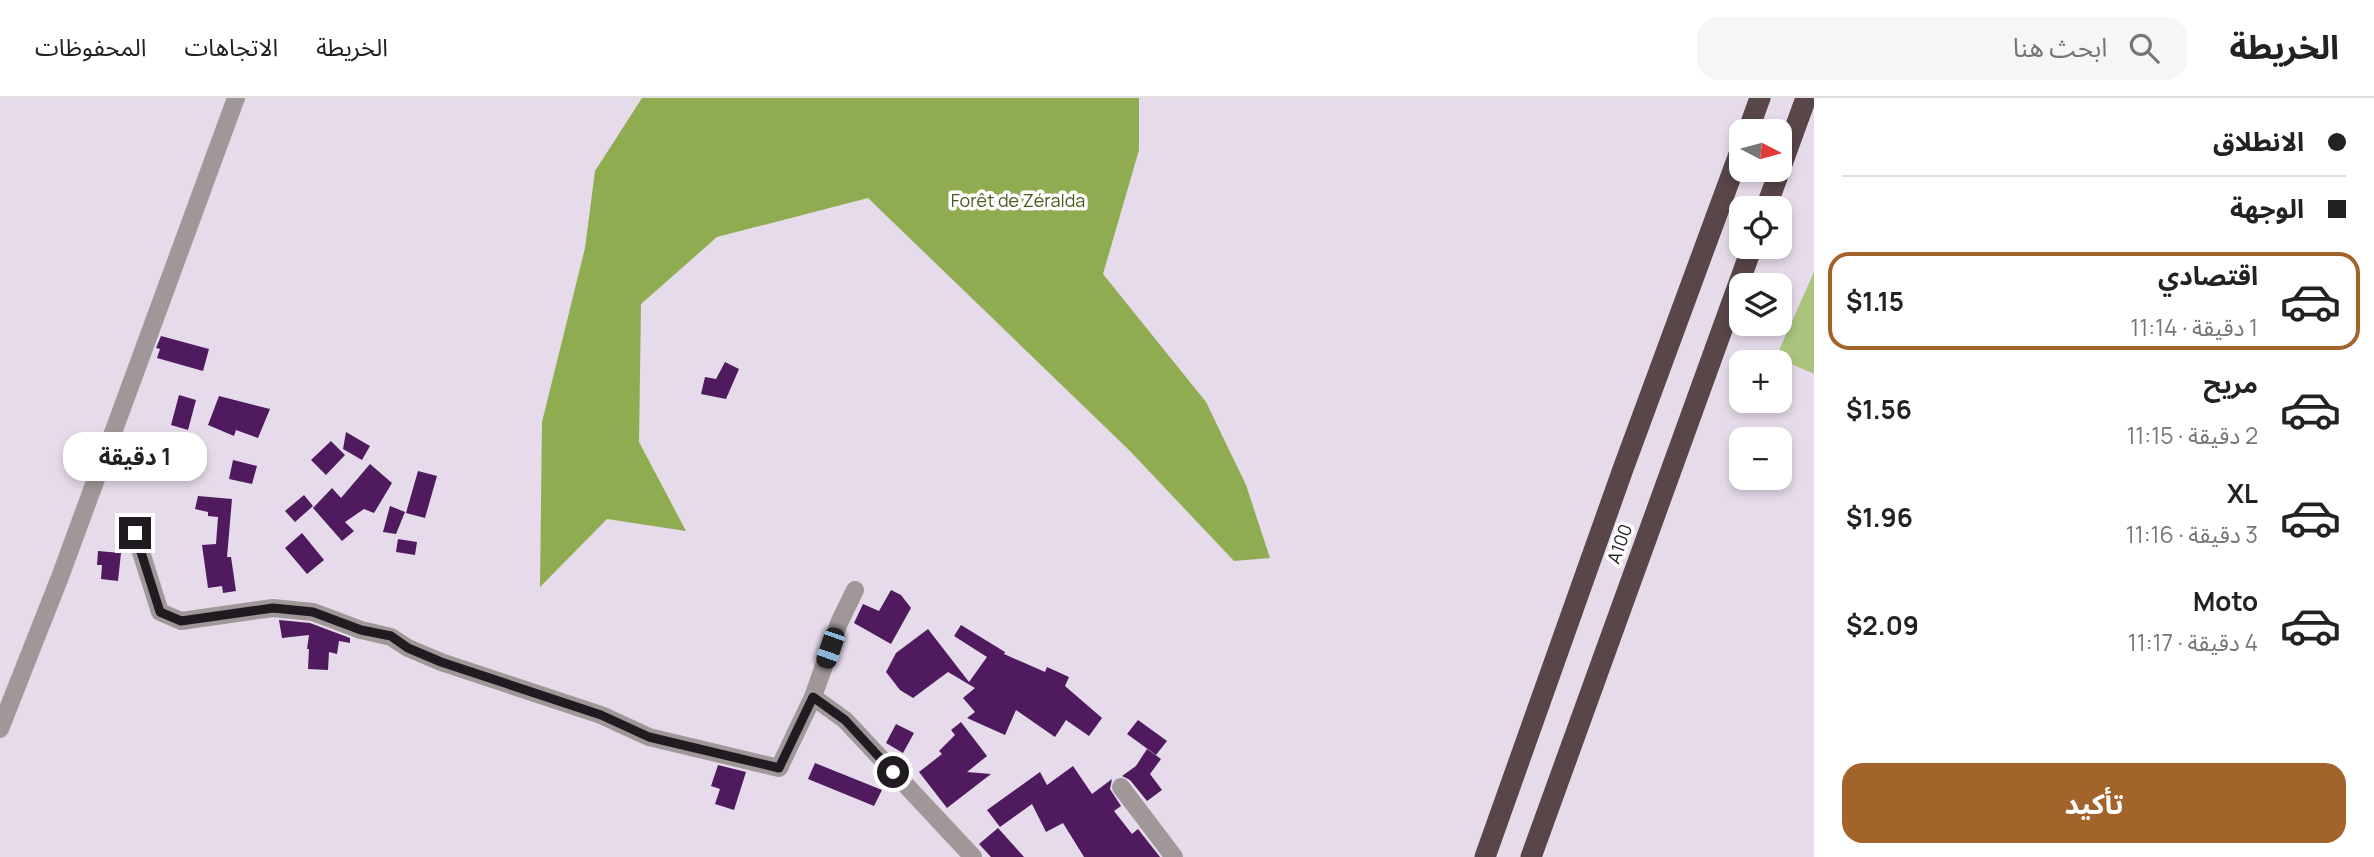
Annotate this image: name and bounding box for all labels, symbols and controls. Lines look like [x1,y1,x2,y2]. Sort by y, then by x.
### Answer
search box [1697,17,2187,80]
text: الخريطة [2229,24,2339,69]
text: ابحث هنا [2013,29,2107,65]
icon: search [2125,29,2163,67]
text: المحفوظات [35,30,146,63]
text: الاتجاهات [184,30,278,63]
text: الخريطة [316,30,388,63]
north arrow [1729,119,1792,182]
map controls [1729,119,1792,490]
text: الانطلاق [2213,123,2304,159]
park label: Forêt de Zéralda [951,188,1085,212]
text: الوجهة [2230,190,2304,226]
button: locate [1729,196,1792,259]
text: اقتصادي [2158,257,2258,293]
icon: car [2279,270,2342,333]
button: layers [1729,273,1792,336]
text: $1.15 [1846,283,1904,319]
text: 1 دقيقة · 11:14 [2130,311,2258,343]
button: + [1729,350,1792,413]
text: مريح [2203,365,2258,401]
icon: car [2279,378,2342,441]
text: $1.56 [1846,391,1912,427]
text: 2 دقيقة · 11:15 [2126,419,2258,451]
button: − [1729,427,1792,490]
callout: 1 دقيقة [63,432,207,480]
text: 1 دقيقة [99,440,171,472]
text: XL [2227,475,2258,511]
icon: car [2279,486,2342,549]
text: $1.96 [1846,499,1913,535]
route end [119,517,151,549]
text: 3 دقيقة · 11:16 [2126,518,2258,550]
street label: A100 [1601,521,1637,567]
text: Moto [2193,583,2258,619]
icon: car [2279,594,2342,657]
text: $2.09 [1846,607,1919,643]
car [814,625,847,671]
text: 4 دقيقة · 11:17 [2128,626,2258,658]
route start [877,756,909,788]
button: تأكيد [1842,763,2346,843]

